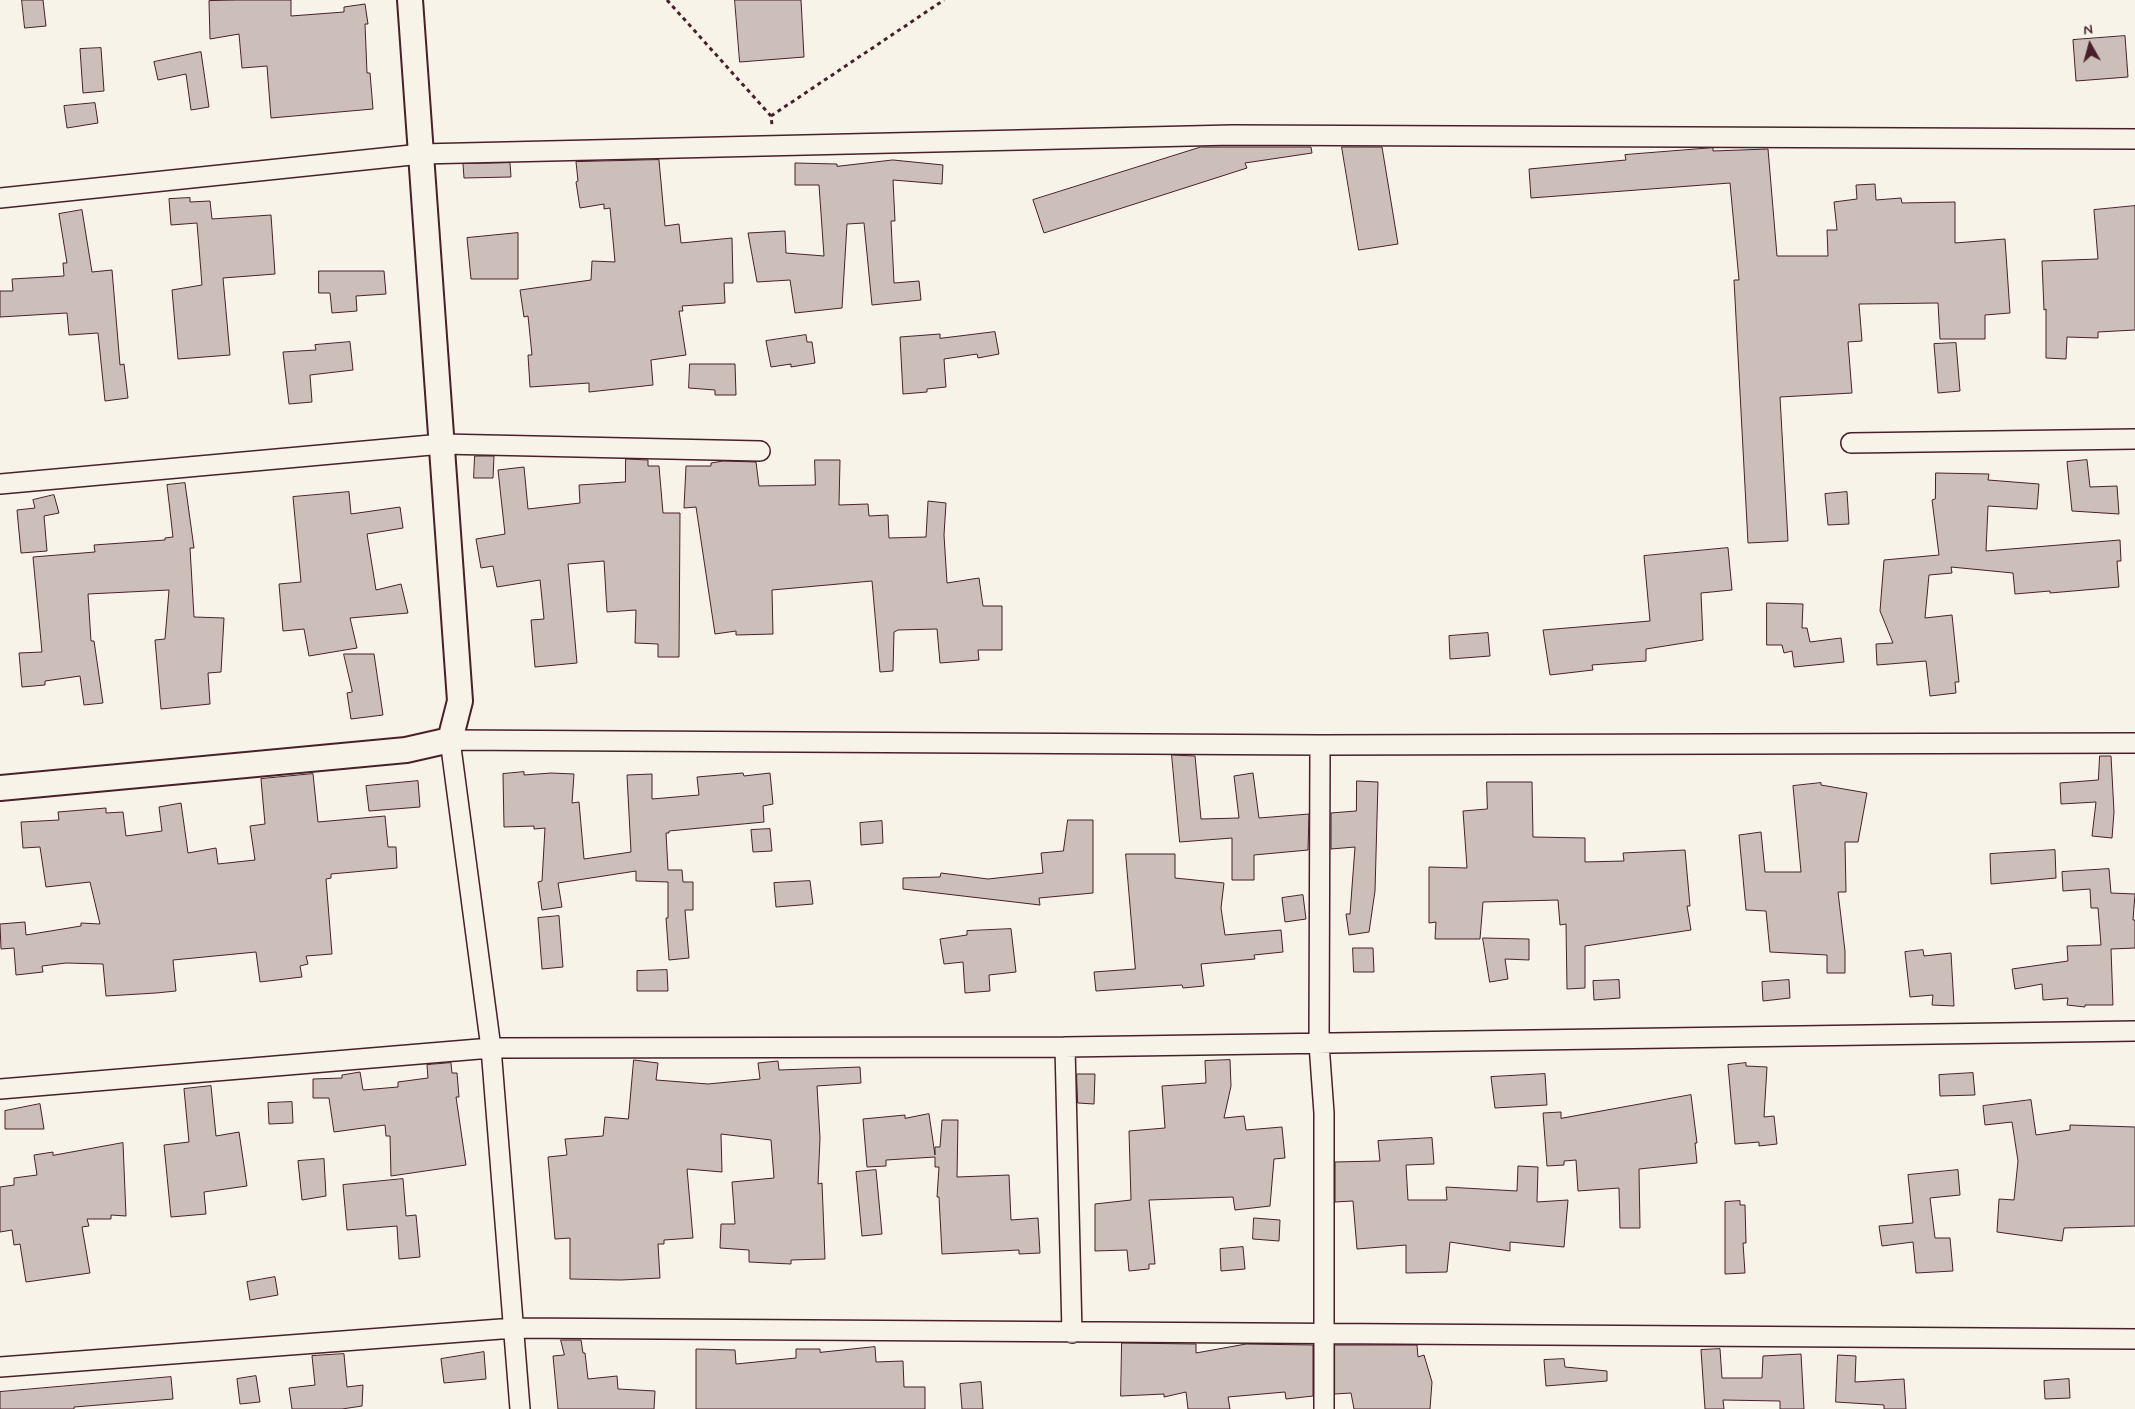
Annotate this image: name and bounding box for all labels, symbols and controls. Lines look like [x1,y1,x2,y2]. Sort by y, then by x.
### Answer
north arrow [2065,20,2115,70]
text: N [2082,21,2094,40]

